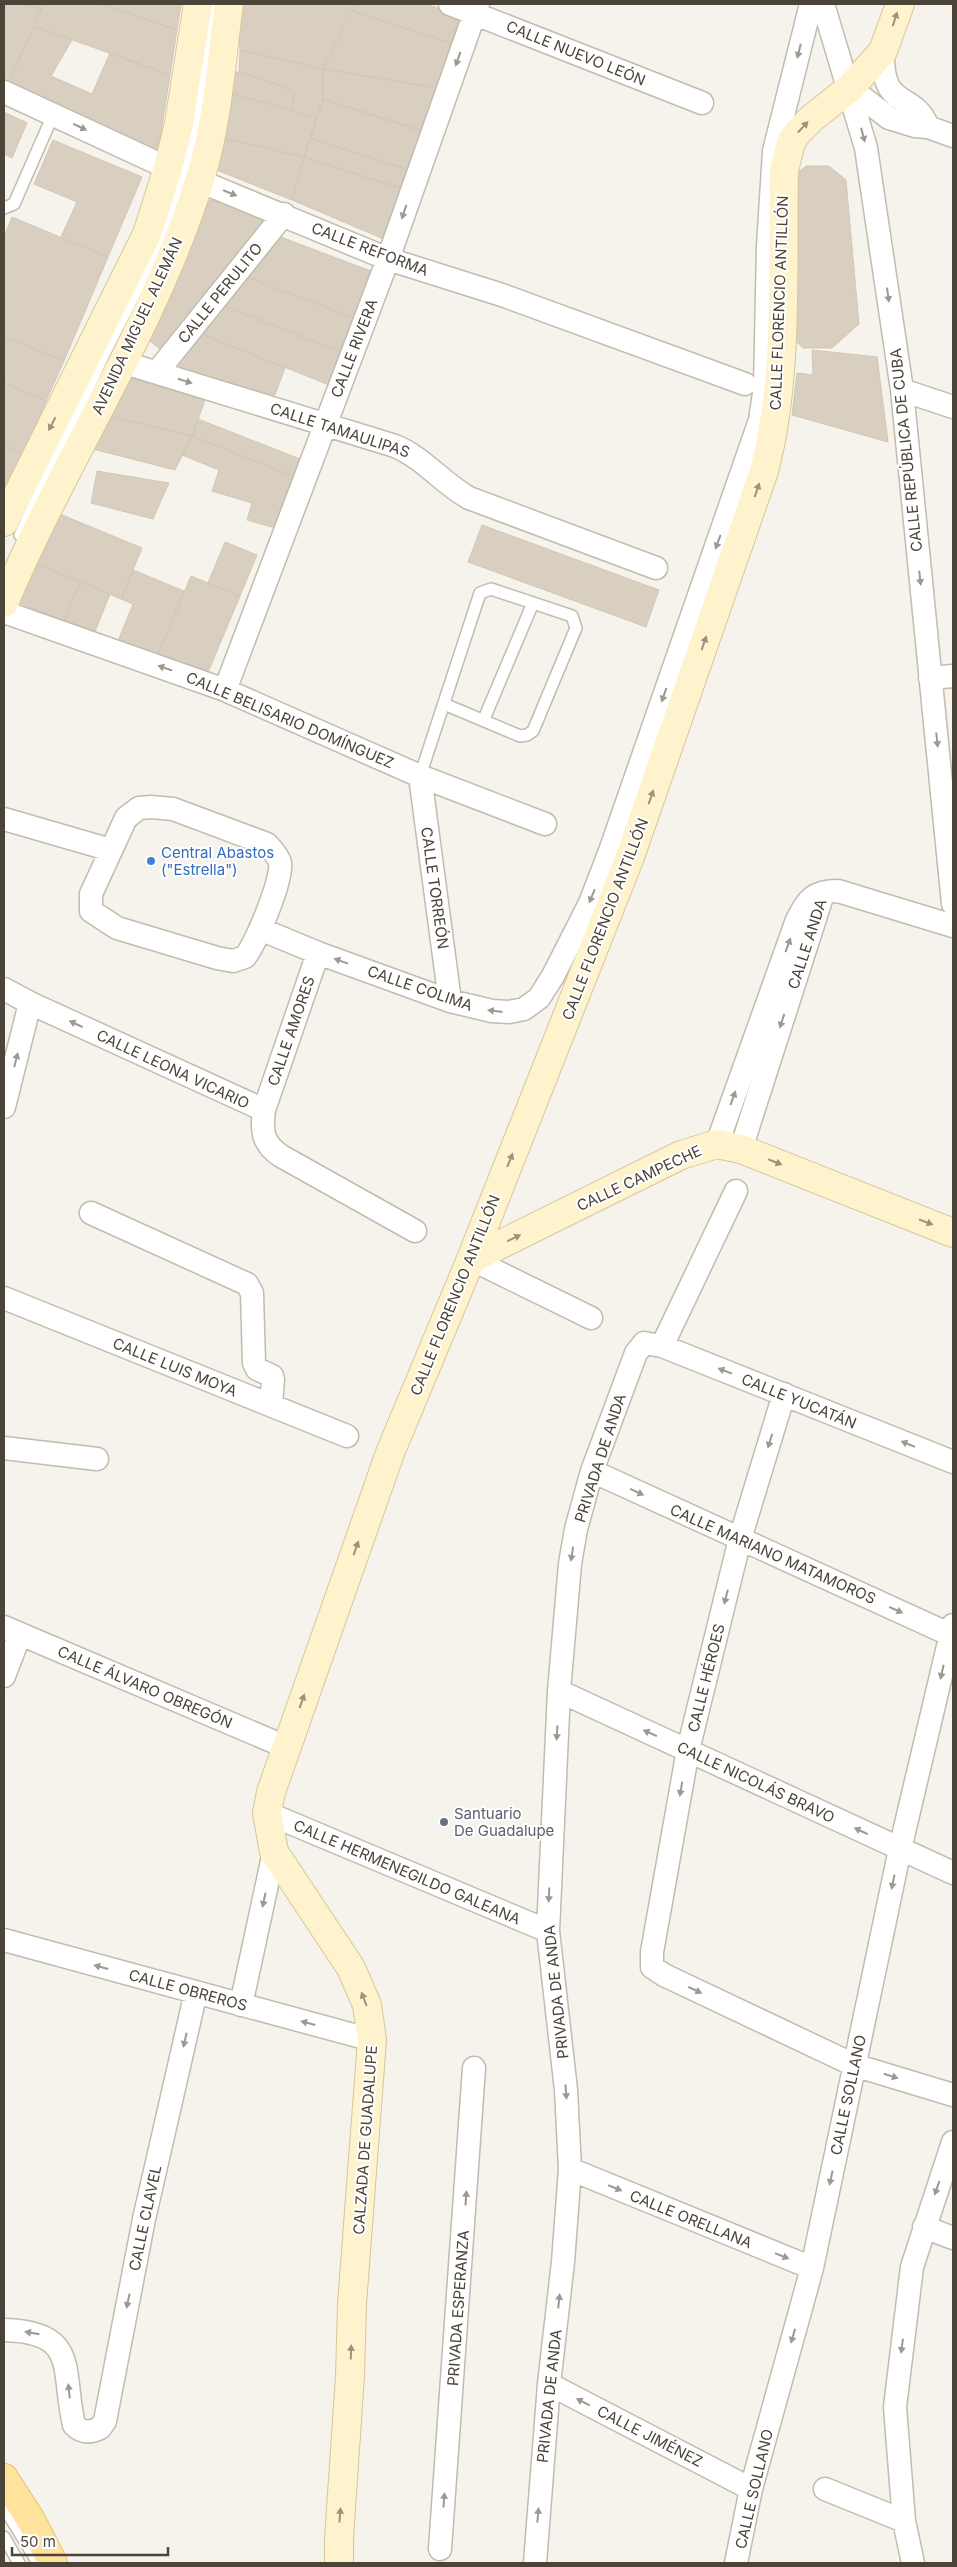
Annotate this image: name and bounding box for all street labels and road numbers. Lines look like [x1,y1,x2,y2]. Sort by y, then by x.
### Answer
street label: CALLE NUEVO LEÓN [504,16,648,90]
street label: CALLE FLORENCIO ANTILLÓN [766,195,792,411]
street label: CALLE REFORMA [309,218,431,280]
street label: AVENIDA MIGUEL ALEMÁN [87,234,187,418]
street label: CALLE PERULITO [174,239,266,347]
street label: CALLE RIVERA [326,296,382,400]
street label: CALLE REPÚBLICA DE CUBA [886,347,926,553]
street label: CALLE TAMAULIPAS [268,398,412,462]
street label: CALLE BELISARIO DOMÍNGUEZ [183,668,397,772]
street label: CALLE FLORENCIO ANTILLÓN [558,815,652,1023]
street label: CALLE TORREÓN [417,826,453,950]
street label: CALLE ANDA [784,897,830,991]
street label: CALLE COLIMA [365,961,475,1015]
street label: CALLE AMORES [263,974,319,1088]
street label: CALLE LEONA VICARIO [93,1025,253,1113]
street label: CALLE CAMPECHE [574,1141,704,1215]
street label: CALLE FLORENCIO ANTILLÓN [406,1192,504,1398]
street label: CALLE LUIS MOYA [110,1333,240,1401]
street label: CALLE YUCATÁN [739,1369,859,1433]
street label: PRIVADA DE ANDA [570,1391,630,1525]
street label: CALLE MARIANO MATAMOROS [667,1500,879,1608]
street label: CALLE HÉROES [683,1622,729,1734]
street label: CALLE ÁLVARO OBREGÓN [55,1642,235,1732]
street label: CALLE NICOLÁS BRAVO [674,1737,838,1827]
street label: CALLE HERMENEGILDO GALEANA [291,1815,523,1929]
street label: PRIVADA DE ANDA [540,1924,572,2060]
street label: CALLE OBREROS [127,1965,249,2015]
street label: CALLE SOLLANO [826,2033,870,2157]
street label: CALZADA DE GUADALUPE [349,2045,381,2235]
street label: CALLE CLAVEL [124,2163,166,2273]
street label: CALLE ORELLANA [627,2186,755,2252]
street label: PRIVADA ESPERANZA [443,2229,473,2387]
street label: PRIVADA DE ANDA [533,2328,565,2464]
street label: CALLE JIMÉNEZ [594,2401,706,2471]
street label: CALLE SOLLANO [731,2427,777,2551]

